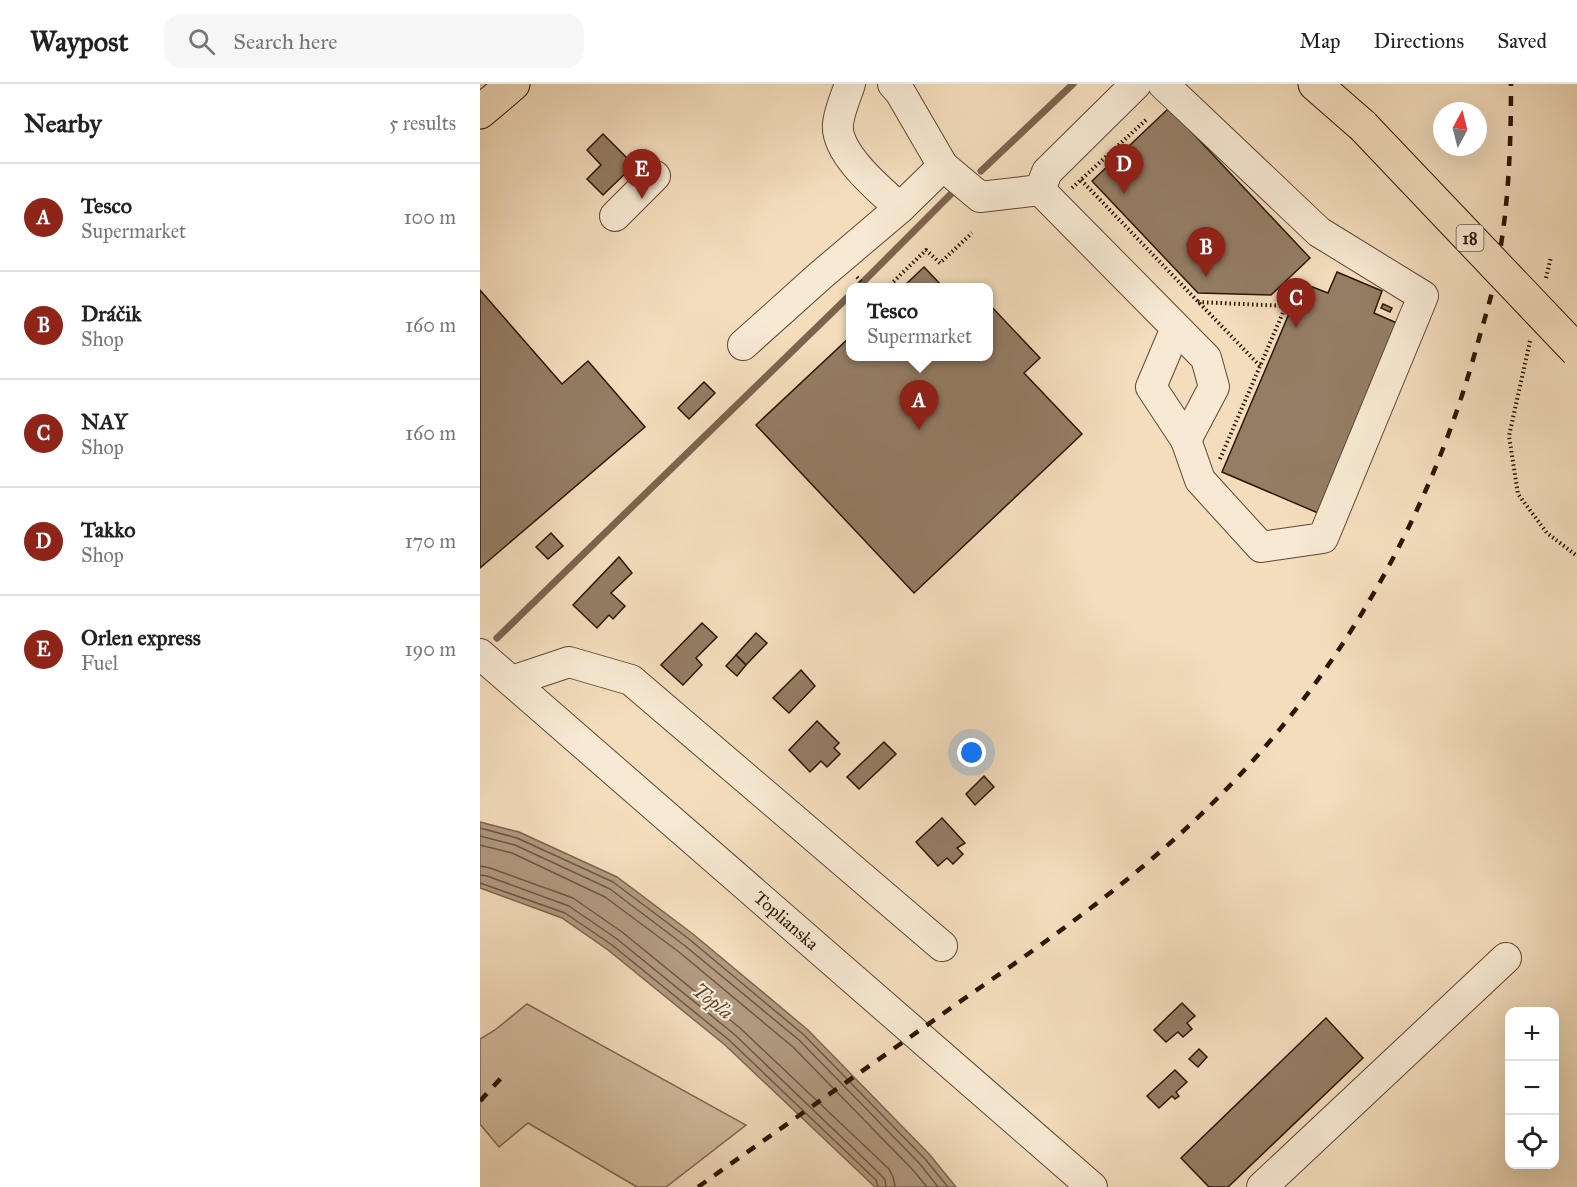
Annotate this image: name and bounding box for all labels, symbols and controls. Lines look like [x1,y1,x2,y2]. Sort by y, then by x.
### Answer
search box [164,14,584,68]
text: Waypost [30,24,128,59]
icon: search [185,25,218,58]
text: Search here [233,28,337,55]
text: Map [1300,28,1341,54]
text: Directions [1374,28,1464,54]
text: Saved [1497,28,1547,54]
north arrow [1433,102,1487,156]
text: Nearby [24,107,102,139]
text: 5 results [389,111,456,135]
pin: D [1104,144,1144,194]
pin: E [622,150,662,199]
text: Tesco [81,192,132,219]
text: A [37,205,50,229]
text: 100 m [404,205,456,229]
text: Supermarket [81,219,186,243]
road number: 18 [1456,225,1484,251]
pin: B [1186,228,1226,277]
pin: C [1276,278,1316,328]
popup [846,283,993,361]
text: Tesco [867,297,918,324]
text: Dráčik [81,300,141,327]
text: B [37,313,50,337]
text: 160 m [405,313,456,337]
text: Supermarket [867,324,972,348]
text: Shop [81,327,124,351]
pin: A [900,380,938,430]
text: NAY [81,408,128,435]
text: C [37,421,50,445]
text: 160 m [405,421,456,445]
text: Shop [81,435,124,459]
text: Takko [81,516,136,543]
text: D [36,529,51,553]
text: 170 m [405,529,456,553]
text: Shop [81,543,124,567]
text: Orlen express [81,624,201,651]
text: E [36,637,51,661]
text: 190 m [405,637,456,661]
text: Fuel [81,651,118,675]
your location [957,738,986,767]
street label: Toplianska [749,887,823,955]
water label: Topľa [687,978,738,1025]
map controls [1505,1007,1559,1169]
button: + [1505,1007,1559,1061]
button: − [1505,1061,1559,1115]
button: locate [1505,1115,1559,1169]

